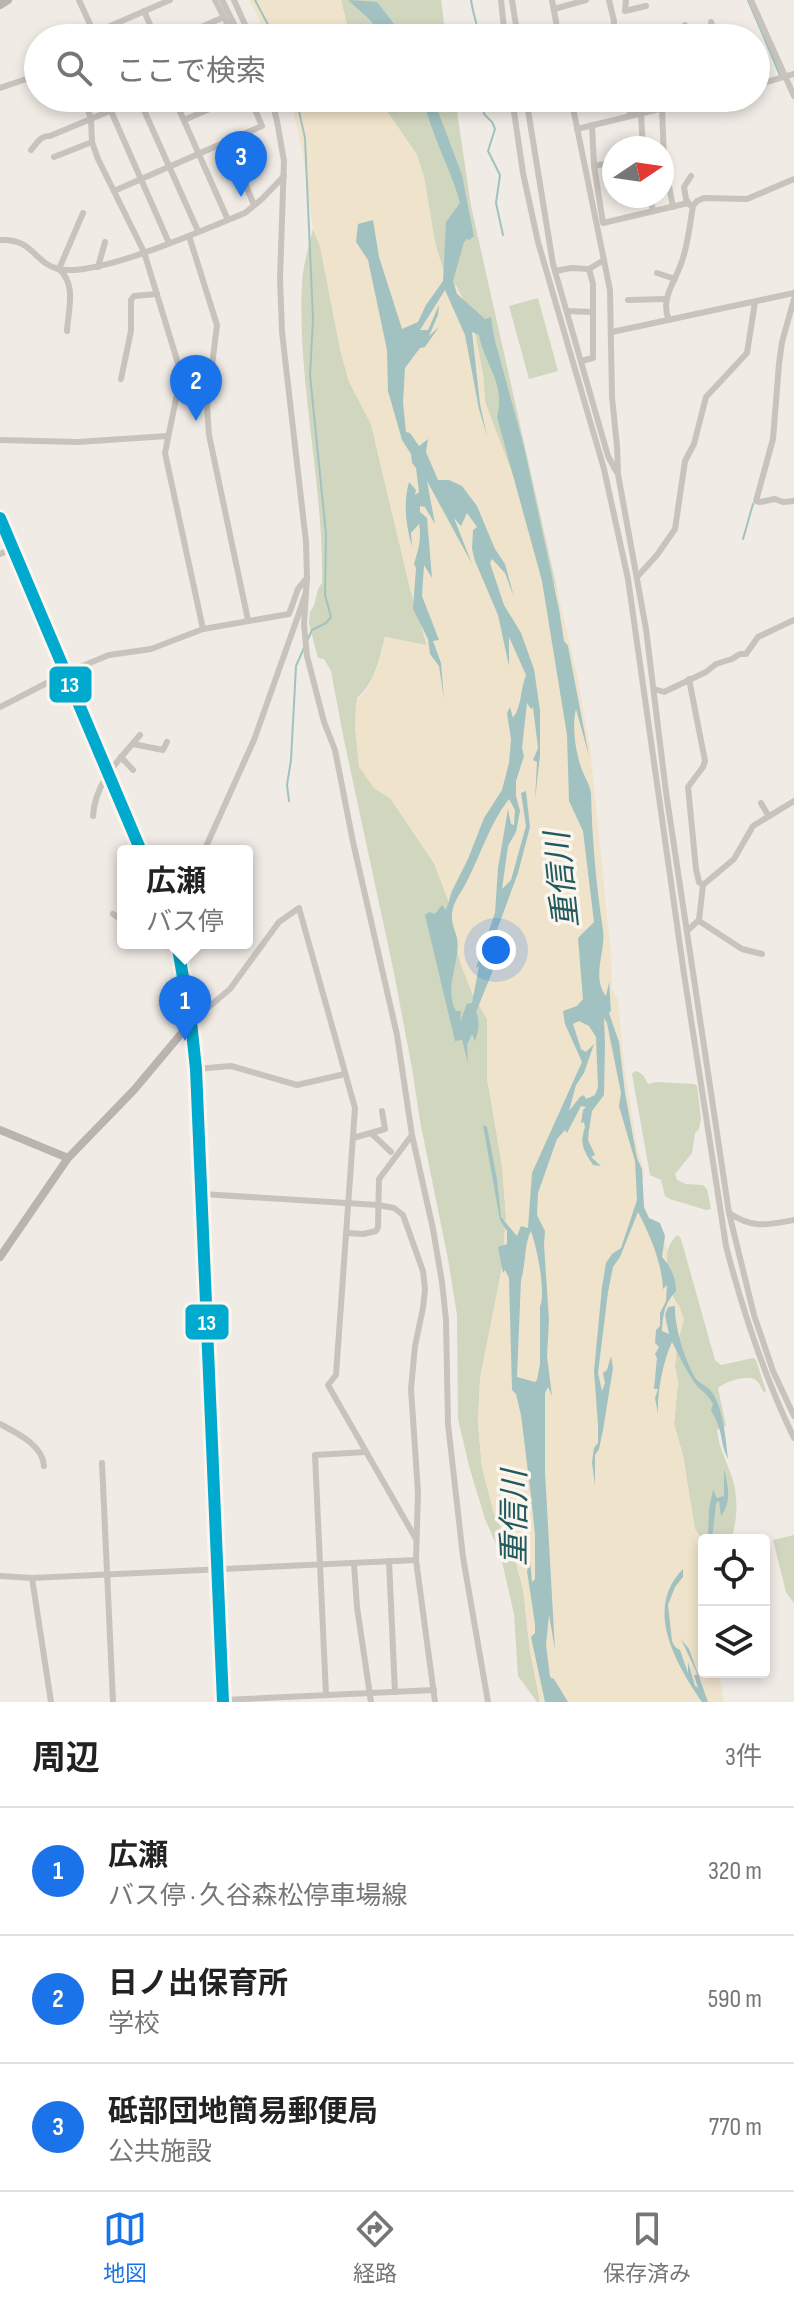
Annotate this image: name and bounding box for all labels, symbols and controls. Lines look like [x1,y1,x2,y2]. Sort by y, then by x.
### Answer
search box [24,24,770,112]
icon: search [52,46,96,90]
text: ここで検索 [116,54,266,90]
pin: 3 [215,131,267,197]
north arrow [602,136,674,208]
pin: 2 [170,355,222,421]
line badge: 13 [48,665,93,704]
text: 13 [61,672,79,699]
water label: 重信川 [538,827,587,930]
popup [117,845,253,949]
text: 広瀬 [146,864,206,900]
text: バス停 [146,907,224,938]
your location [476,930,516,970]
pin: 1 [159,975,211,1041]
line badge: 13 [184,1303,230,1341]
text: 13 [198,1310,216,1337]
water label: 重信川 [496,1467,535,1566]
map controls [698,1534,770,1678]
button: locate [698,1534,770,1606]
button: layers [698,1606,770,1678]
text: 周辺 [32,1738,100,1779]
text: 3件 [725,1742,762,1773]
text: 広瀬 [108,1838,168,1874]
text: 1 [53,1856,63,1887]
text: 320 m [708,1856,762,1887]
text: バス停 · 久谷森松停車場線 [108,1881,407,1912]
text: 日ノ出保育所 [108,1966,288,2002]
text: 2 [52,1984,64,2015]
text: 590 m [708,1984,762,2015]
text: 学校 [108,2009,160,2040]
text: 砥部団地簡易郵便局 [108,2094,378,2130]
text: 3 [52,2112,64,2143]
text: 770 m [709,2112,762,2143]
text: 公共施設 [108,2137,212,2168]
tab: 地図 [103,2207,147,2288]
tab: 経路 [353,2207,397,2288]
tab: 保存済み [603,2207,691,2288]

